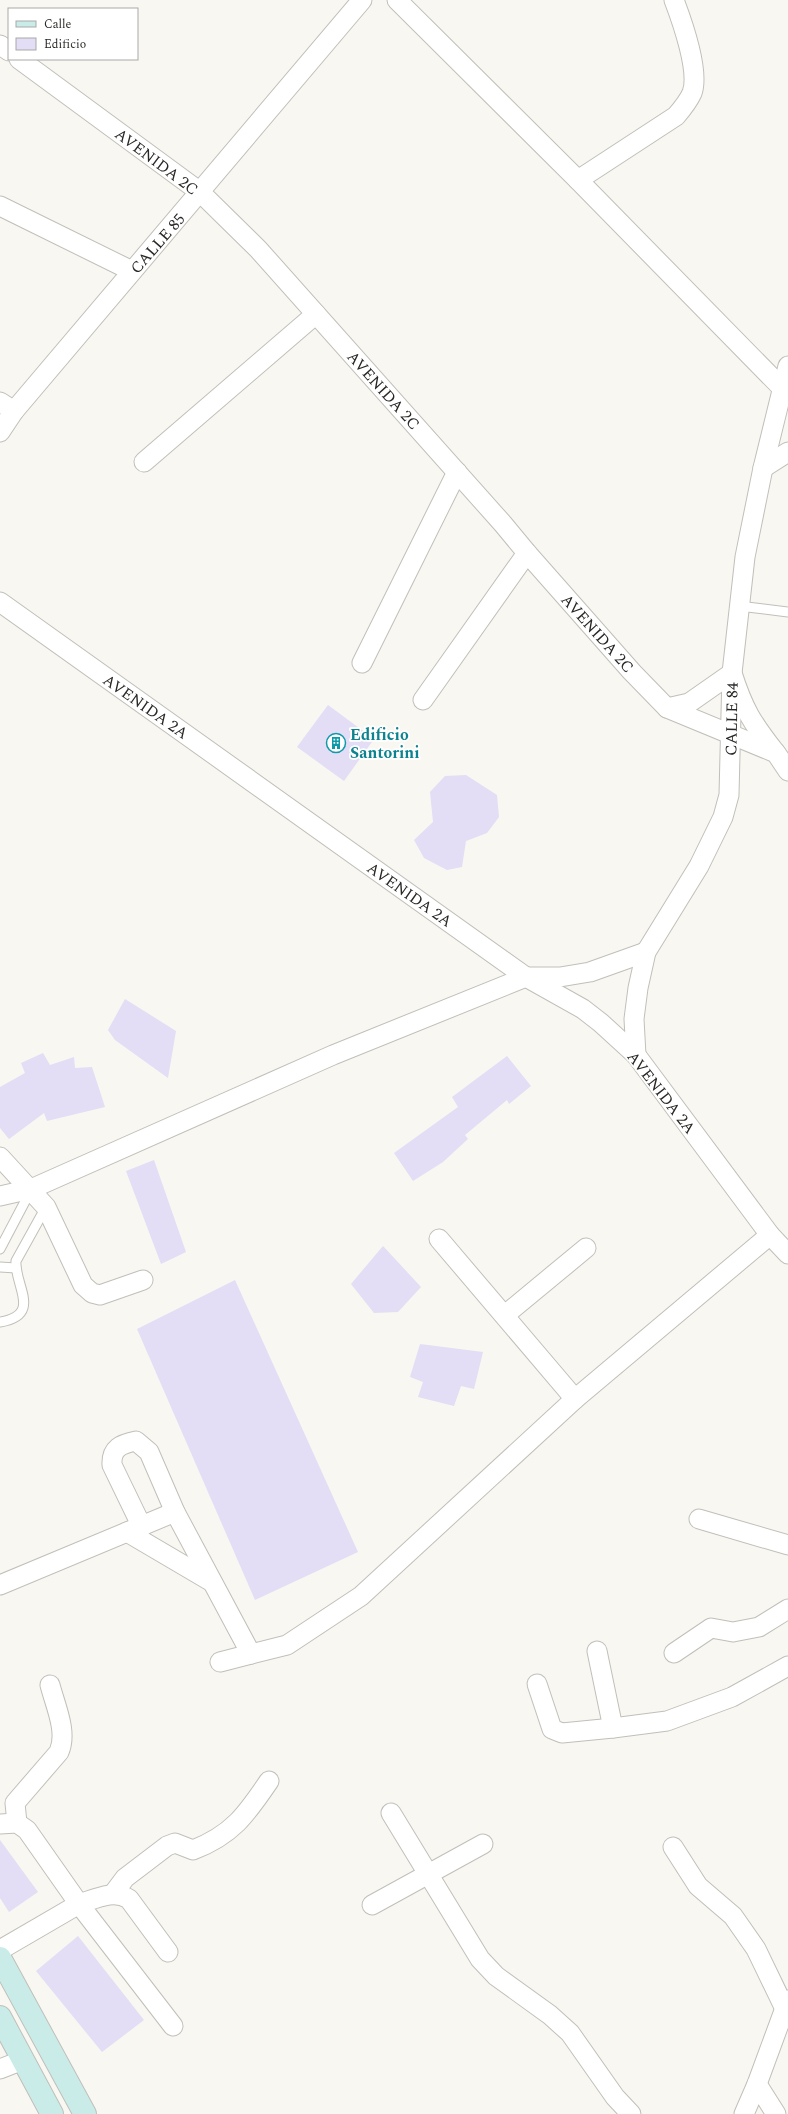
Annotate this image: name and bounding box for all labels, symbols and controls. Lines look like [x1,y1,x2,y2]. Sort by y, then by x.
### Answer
legend [8,8,138,60]
text: Calle [44,15,72,34]
text: Edificio [44,35,86,54]
street label: AVENIDA 2C [109,122,203,201]
street label: CALLE 85 [125,208,191,279]
street label: AVENIDA 2C [341,346,425,436]
street label: AVENIDA 2C [555,589,639,679]
street label: AVENIDA 2A [98,668,193,745]
street label: CALLE 84 [719,682,745,756]
place label: Edificio Santorini [350,723,420,765]
building icon: Edificio Santorini [325,732,347,754]
street label: AVENIDA 2A [362,856,457,933]
street label: AVENIDA 2A [621,1046,701,1139]

